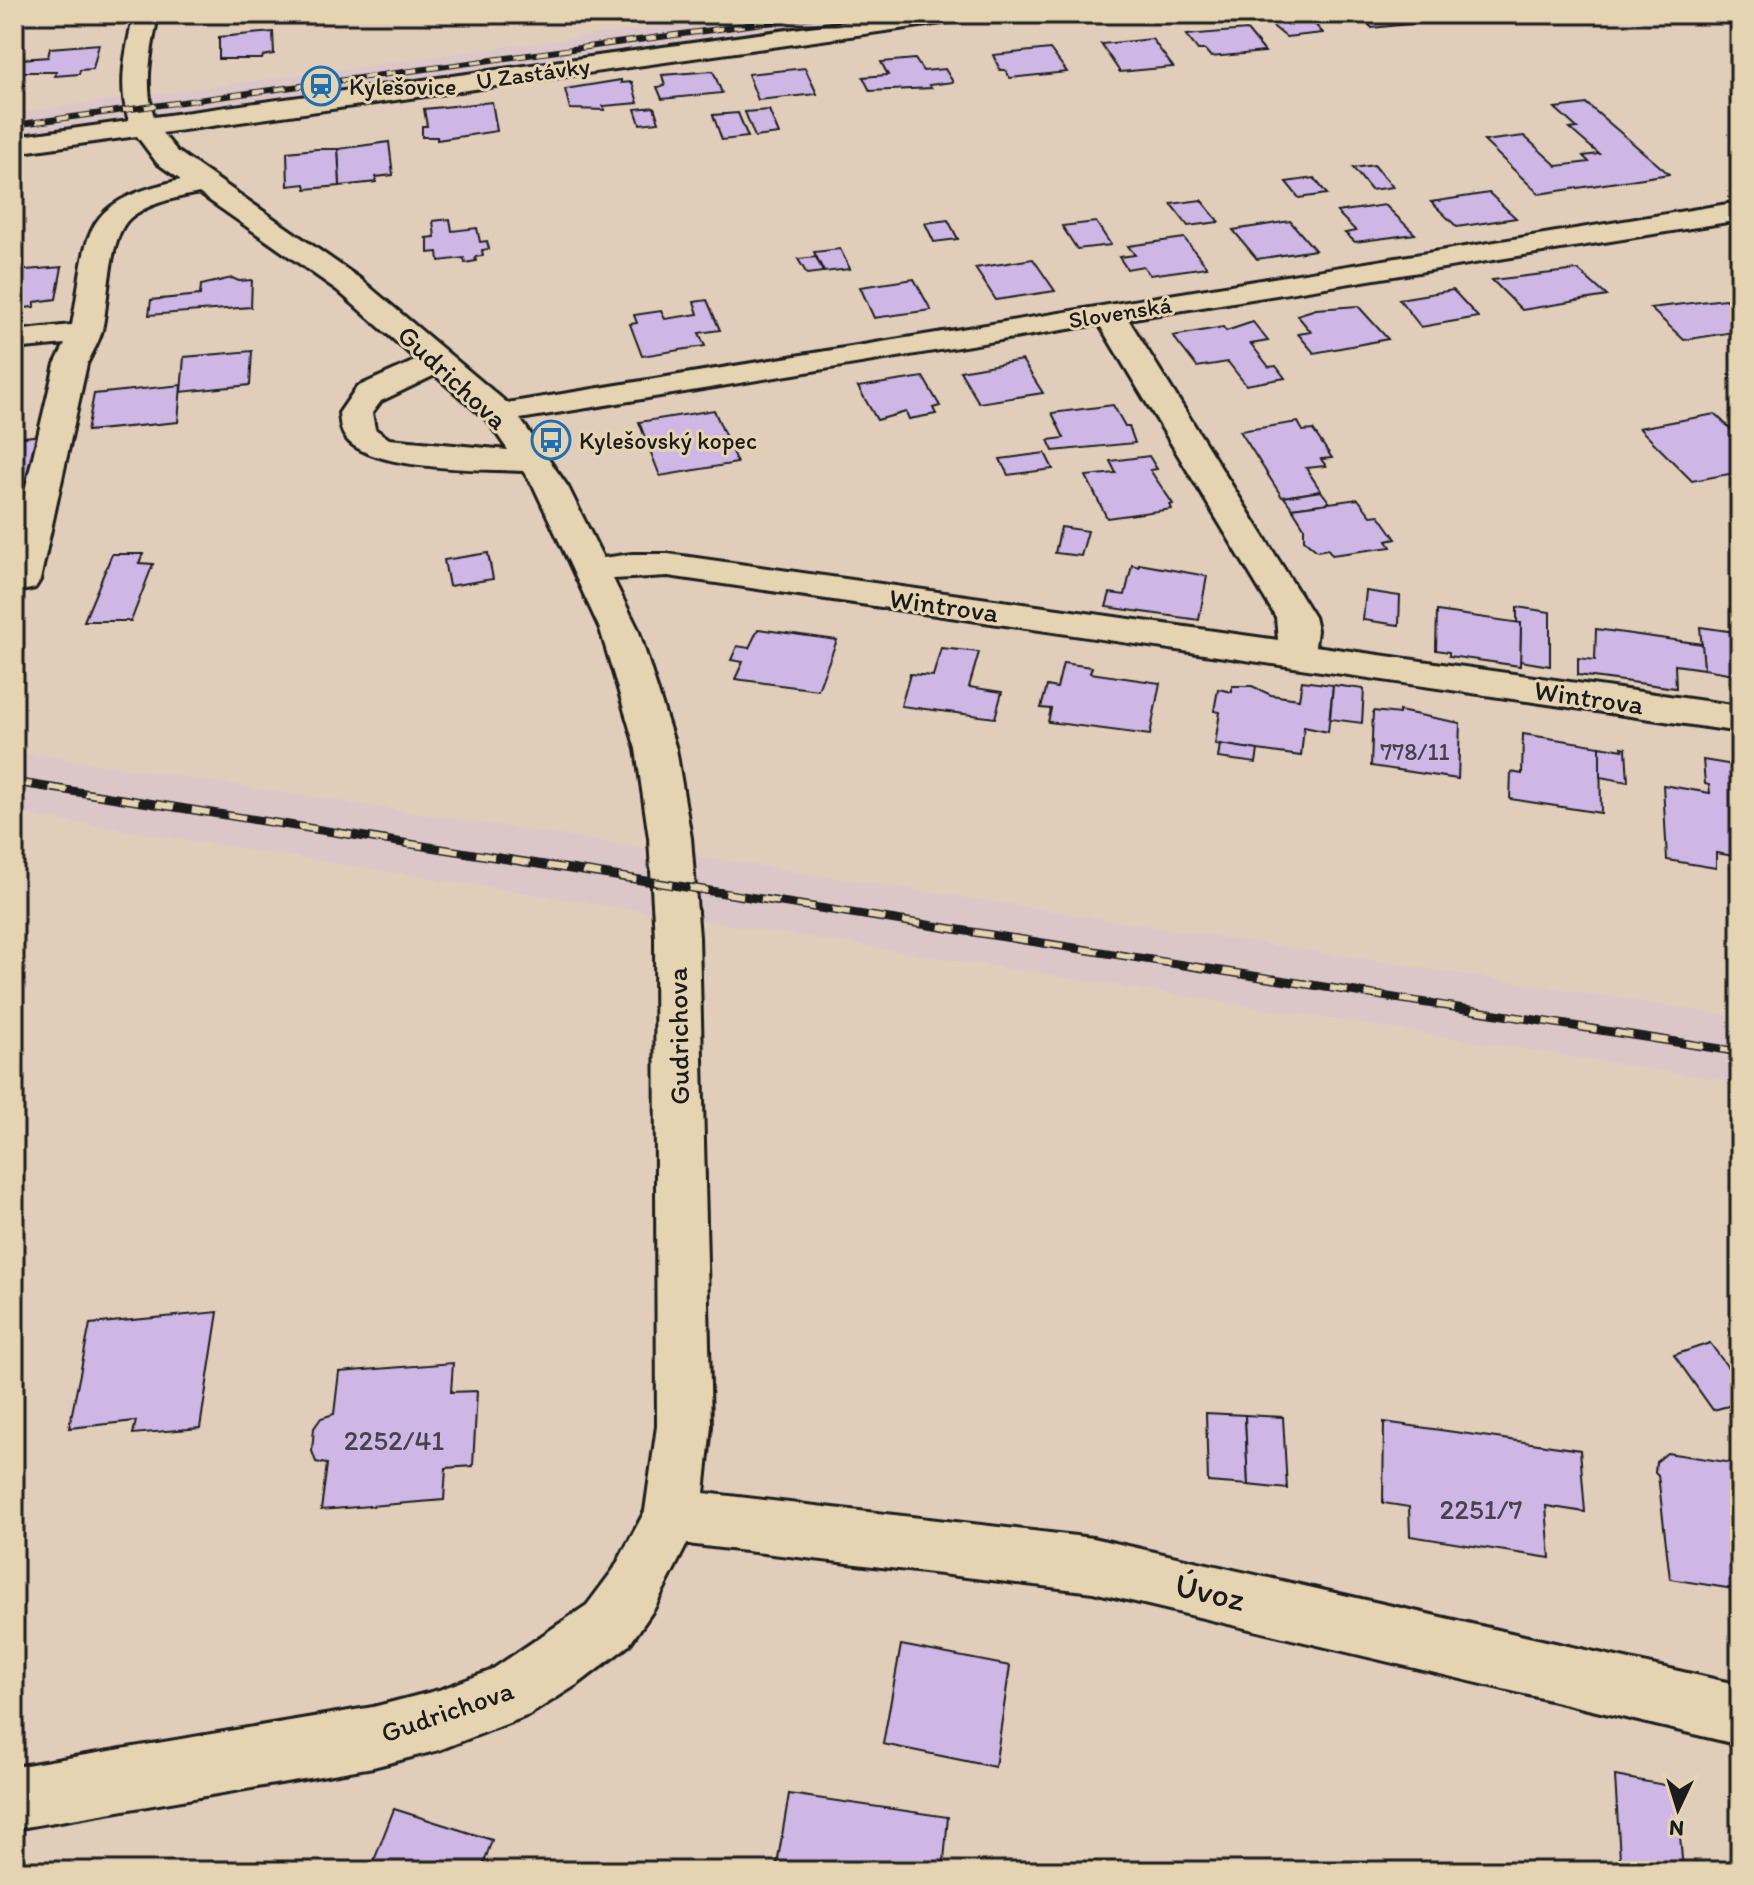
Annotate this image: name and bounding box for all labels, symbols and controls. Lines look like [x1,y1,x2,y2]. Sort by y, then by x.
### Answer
street label: U Zastávky [474,51,592,95]
station icon: Kylešovice [300,65,342,107]
place label: Kylešovice [349,72,456,101]
street label: Slovenská [1066,289,1174,334]
street label: Gudrichova [391,318,515,437]
bus stop icon: Kylešovský kopec [530,419,572,461]
place label: Kylešovský kopec [579,426,757,455]
street label: Wintrova [887,580,1001,630]
street label: Wintrova [1532,672,1646,722]
house number: 778/11 [1380,737,1450,766]
street label: Gudrichova [660,966,696,1105]
house number: 2252/41 [344,1423,444,1457]
house number: 2251/7 [1440,1492,1523,1526]
street label: Úvoz [1171,1564,1250,1620]
street label: Gudrichova [376,1672,518,1750]
north arrow [1638,1769,1718,1849]
text: N [1668,1814,1685,1842]

